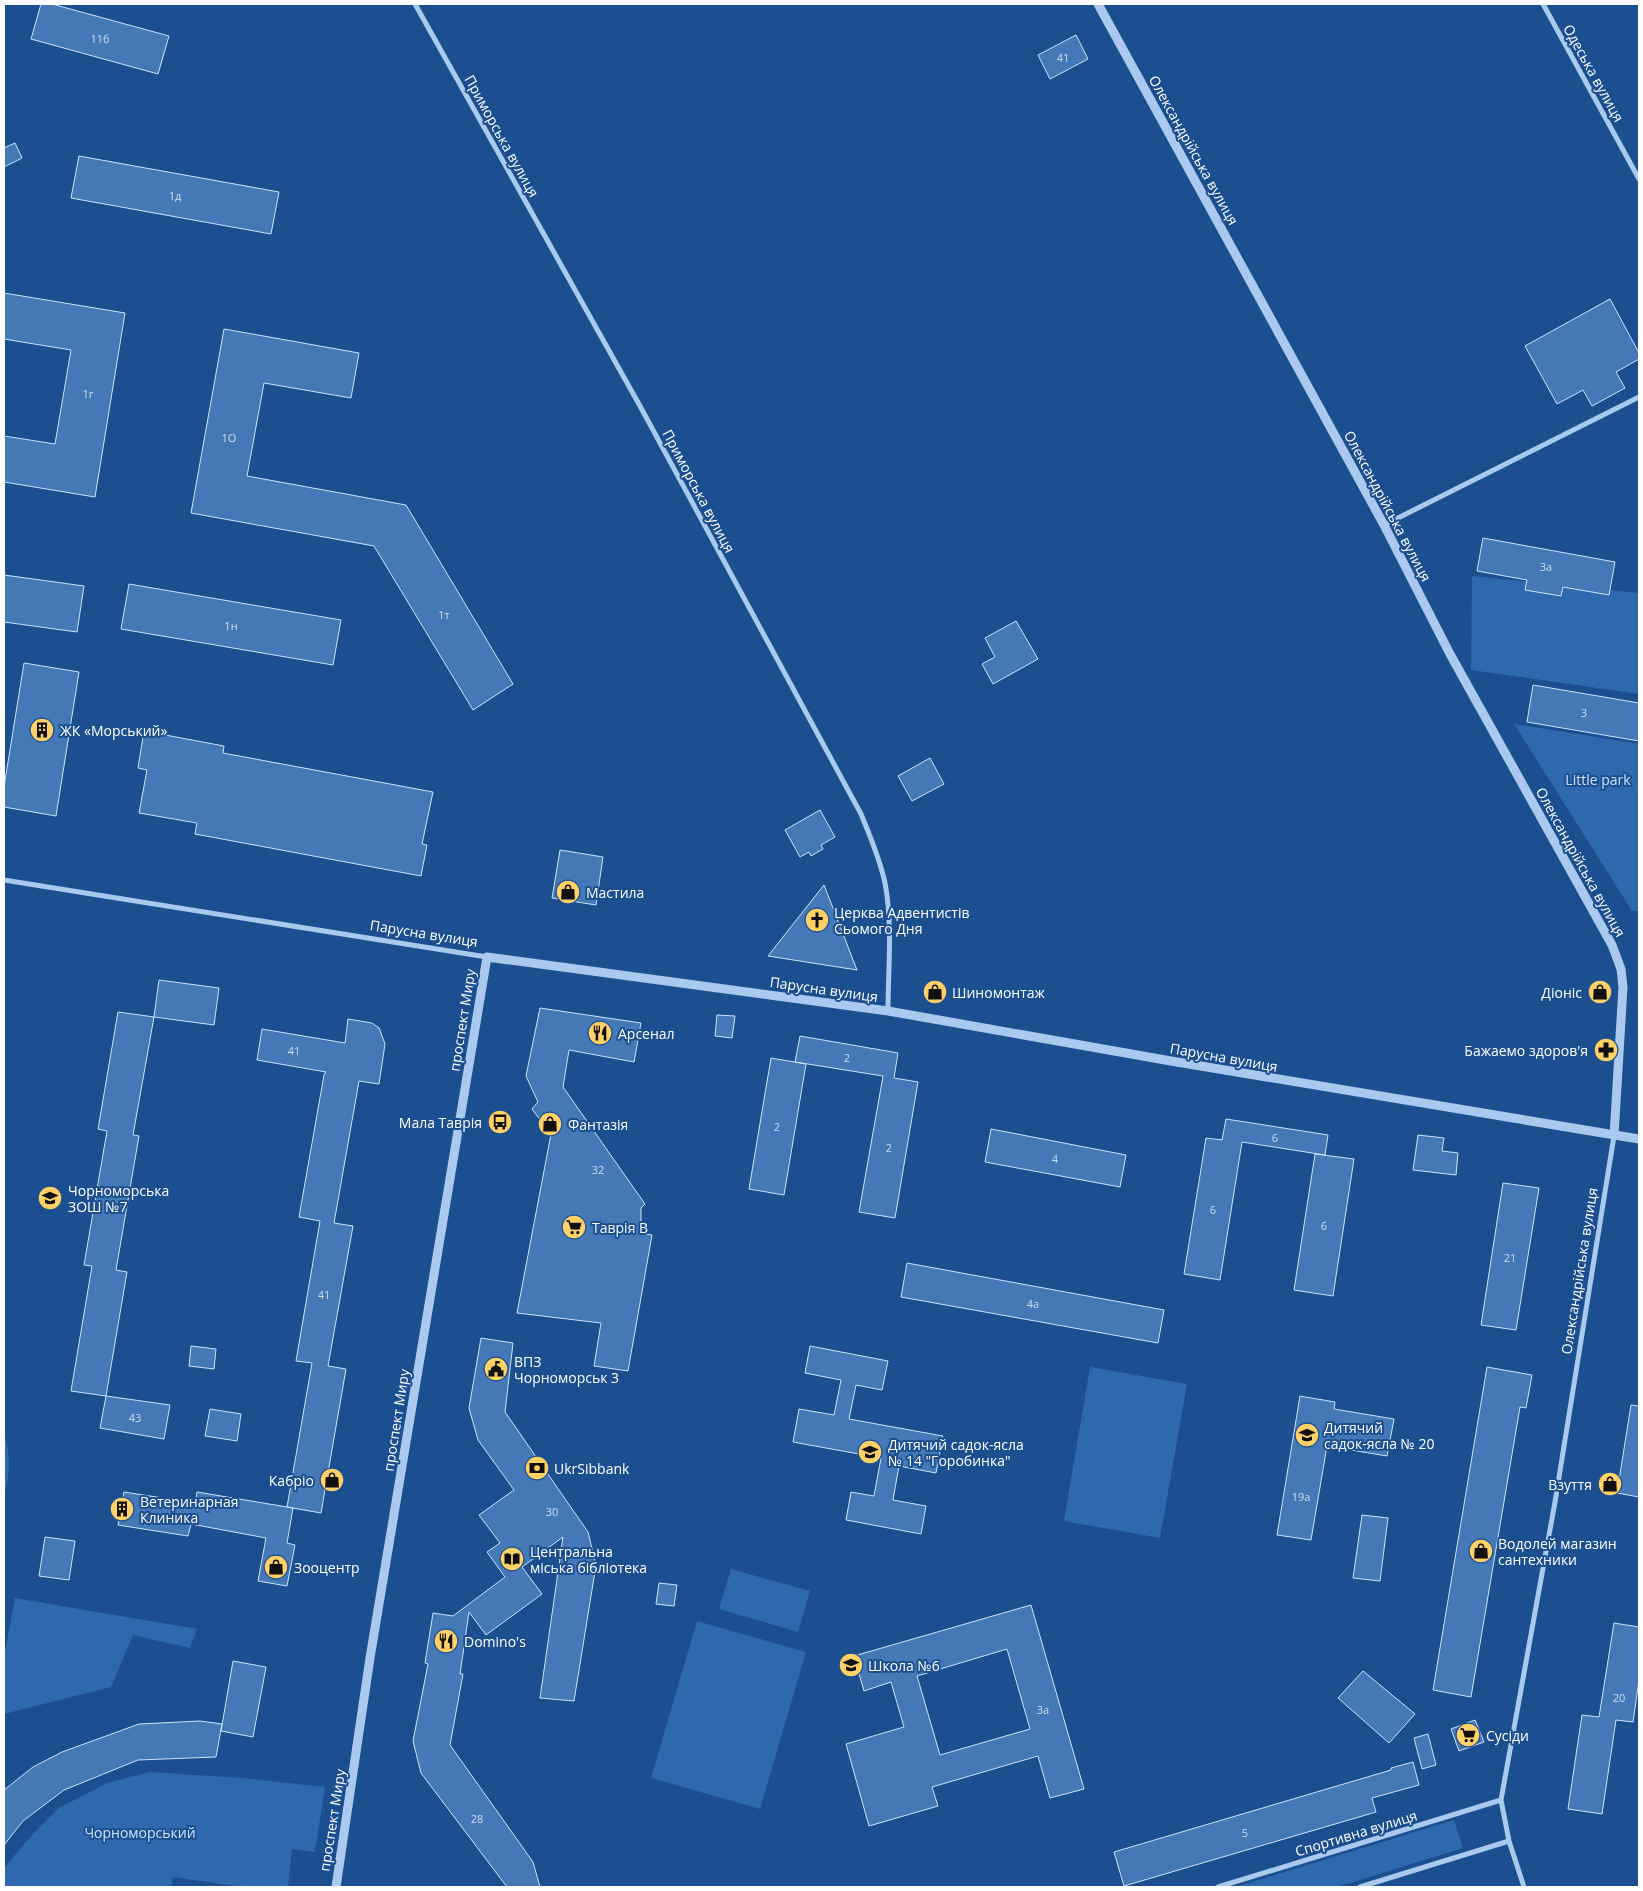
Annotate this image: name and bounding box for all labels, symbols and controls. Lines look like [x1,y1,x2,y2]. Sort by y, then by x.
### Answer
street label: Одеська вулиця [1559,21,1629,125]
house number: 11б [90,31,110,46]
house number: 41 [1057,50,1069,65]
street label: Приморська вулиця [460,71,544,201]
street label: Олександрійська вулиця [1145,72,1243,228]
house number: 1д [169,188,182,203]
house number: 1г [82,386,94,401]
street label: Приморська вулиця [658,426,740,556]
street label: Олександрійська вулиця [1340,427,1436,585]
house number: 1О [222,430,236,445]
house number: 3а [1540,559,1552,574]
house number: 1т [438,607,450,622]
house number: 1н [224,618,238,633]
house number: 3 [1581,705,1587,720]
building icon: ЖК «Морський» [29,717,55,743]
place label: ЖК «Морський» [60,721,167,740]
park label: Little park [1565,770,1631,789]
street label: Олександрійська вулиця [1532,784,1630,940]
shop icon: Мастила [555,879,581,905]
place label: Мастила [586,883,644,902]
place label: Церква Адвентистів Сьомого Дня [834,903,969,938]
church icon: Церква Адвентистів Сьомого Дня [804,907,830,933]
street label: Парусна вулиця [369,915,479,951]
street label: проспект Миру [445,966,480,1073]
street label: Парусна вулиця [769,972,879,1006]
shop icon: Шиномонтаж [922,979,948,1005]
shop icon: Діоніс [1587,979,1613,1005]
place label: Шиномонтаж [952,983,1046,1002]
place label: Діоніс [1541,983,1582,1002]
restaurant icon: Арсенал [587,1020,613,1046]
place label: Арсенал [618,1024,675,1043]
pharmacy icon: Бажаемо здоров'я [1593,1037,1619,1063]
street label: Парусна вулиця [1169,1038,1279,1076]
place label: Бажаемо здоров'я [1464,1041,1588,1060]
house number: 41 [288,1043,300,1058]
house number: 2 [844,1050,850,1065]
bus stop icon: Мала Таврія [487,1109,513,1135]
shop icon: Фантазія [537,1111,563,1137]
place label: Мала Таврія [399,1113,482,1132]
place label: Фантазія [568,1115,628,1134]
house number: 2 [774,1119,780,1134]
house number: 6 [1272,1130,1278,1145]
house number: 2 [886,1140,892,1155]
house number: 4 [1052,1151,1059,1166]
house number: 32 [592,1162,604,1177]
place label: Чорноморська ЗОШ №7 [68,1181,169,1216]
school or university icon: Чорноморська ЗОШ №7 [37,1185,63,1211]
street label: Олександрійська вулиця [1556,1186,1602,1356]
house number: 6 [1210,1202,1216,1217]
supermarket icon: Таврія В [561,1214,587,1240]
place label: Таврія В [592,1218,648,1237]
house number: 6 [1321,1218,1327,1233]
house number: 21 [1504,1250,1516,1265]
house number: 41 [318,1287,330,1302]
house number: 4а [1027,1296,1039,1311]
place label: ВПЗ Чорноморськ 3 [514,1352,619,1387]
public building icon: ВПЗ Чорноморськ 3 [483,1356,509,1382]
street label: проспект Миру [379,1366,414,1473]
house number: 43 [129,1410,141,1425]
place label: Дитячий садок-ясла № 20 [1324,1418,1434,1453]
school or university icon: Дитячий садок-ясла № 20 [1294,1422,1320,1448]
place label: Дитячий садок-ясла № 14 "Горобинка" [888,1435,1024,1470]
school or university icon: Дитячий садок-ясла № 14 "Горобинка" [857,1439,883,1465]
bank icon: UkrSibbank [524,1455,550,1481]
place label: UkrSibbank [554,1459,630,1478]
shop icon: Кабріо [319,1467,345,1493]
place label: Кабріо [269,1471,314,1490]
shop icon: Взуття [1597,1471,1623,1497]
place label: Взуття [1548,1475,1592,1494]
house number: 19а [1292,1489,1310,1504]
place label: Ветеринарная Клиника [140,1492,238,1527]
building icon: Ветеринарная Клиника [109,1496,135,1522]
house number: 30 [546,1504,558,1519]
place label: Водолей магазин сантехники [1498,1534,1617,1569]
shop icon: Водолей магазин сантехники [1468,1538,1494,1564]
place label: Центральна міська бібліотека [530,1542,647,1577]
library icon: Центральна міська бібліотека [499,1546,525,1572]
shop icon: Зооцентр [263,1554,289,1580]
place label: Зооцентр [294,1558,360,1577]
restaurant icon: Domino's [433,1628,459,1654]
place label: Domino's [464,1632,526,1651]
school or university icon: Школа №6 [838,1652,864,1678]
place label: Школа №6 [868,1656,940,1675]
house number: 20 [1613,1690,1625,1705]
house number: 3а [1037,1702,1049,1717]
supermarket icon: Сусіди [1455,1722,1481,1748]
place label: Сусіди [1486,1726,1529,1745]
street label: проспект Миру [315,1766,350,1873]
street label: Спортивна вулиця [1293,1805,1419,1861]
house number: 28 [471,1811,483,1826]
park label: Чорноморський [84,1823,196,1842]
house number: 5 [1242,1825,1248,1840]

